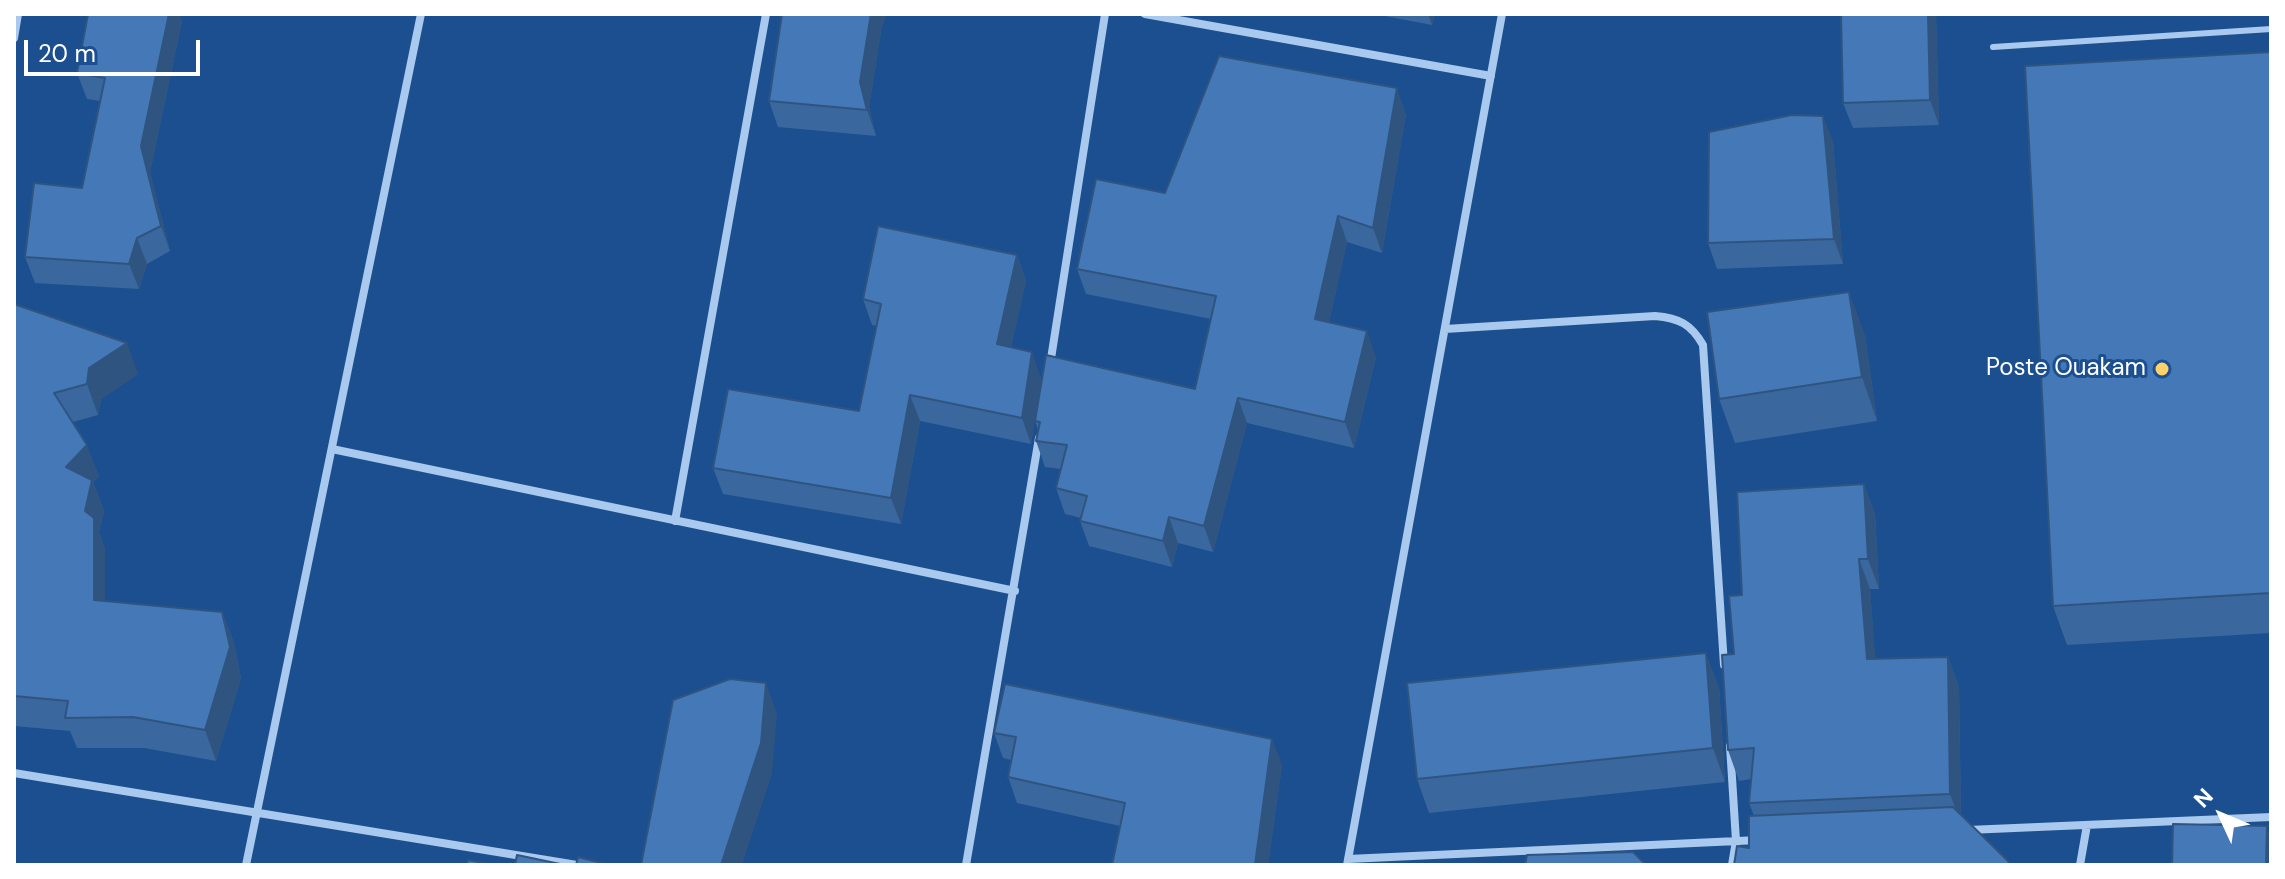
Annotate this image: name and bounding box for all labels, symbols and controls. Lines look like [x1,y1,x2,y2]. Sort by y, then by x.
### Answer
scale bar [28,24,204,74]
text: 20 m [38,38,96,69]
place label: Poste Ouakam [1986,355,2146,383]
marker: Poste Ouakam [2153,360,2171,378]
north arrow [2181,775,2261,855]
text: N [2187,782,2219,814]

